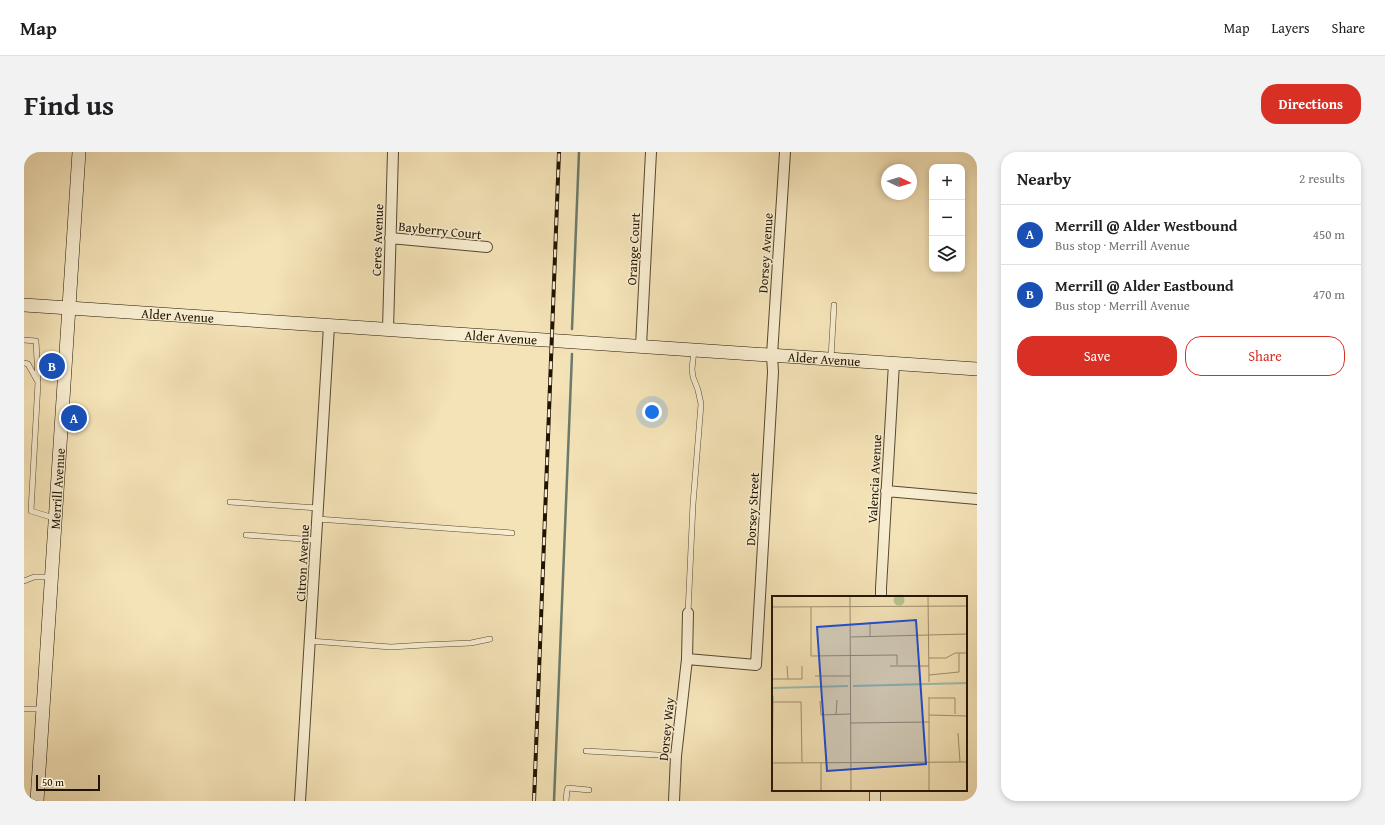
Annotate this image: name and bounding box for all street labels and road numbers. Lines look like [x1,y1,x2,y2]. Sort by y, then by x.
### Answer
street label: Ceres Avenue [367,204,388,277]
street label: Orange Court [622,212,645,286]
street label: Dorsey Avenue [753,212,778,294]
street label: Bayberry Court [397,217,483,244]
street label: Alder Avenue [141,304,215,328]
street label: Alder Avenue [464,326,538,349]
street label: Alder Avenue [787,347,861,371]
street label: Valencia Avenue [863,434,886,524]
street label: Merrill Avenue [46,447,70,530]
street label: Dorsey Street [741,471,764,546]
street label: Citron Avenue [291,524,314,602]
street label: Dorsey Way [654,696,679,762]

